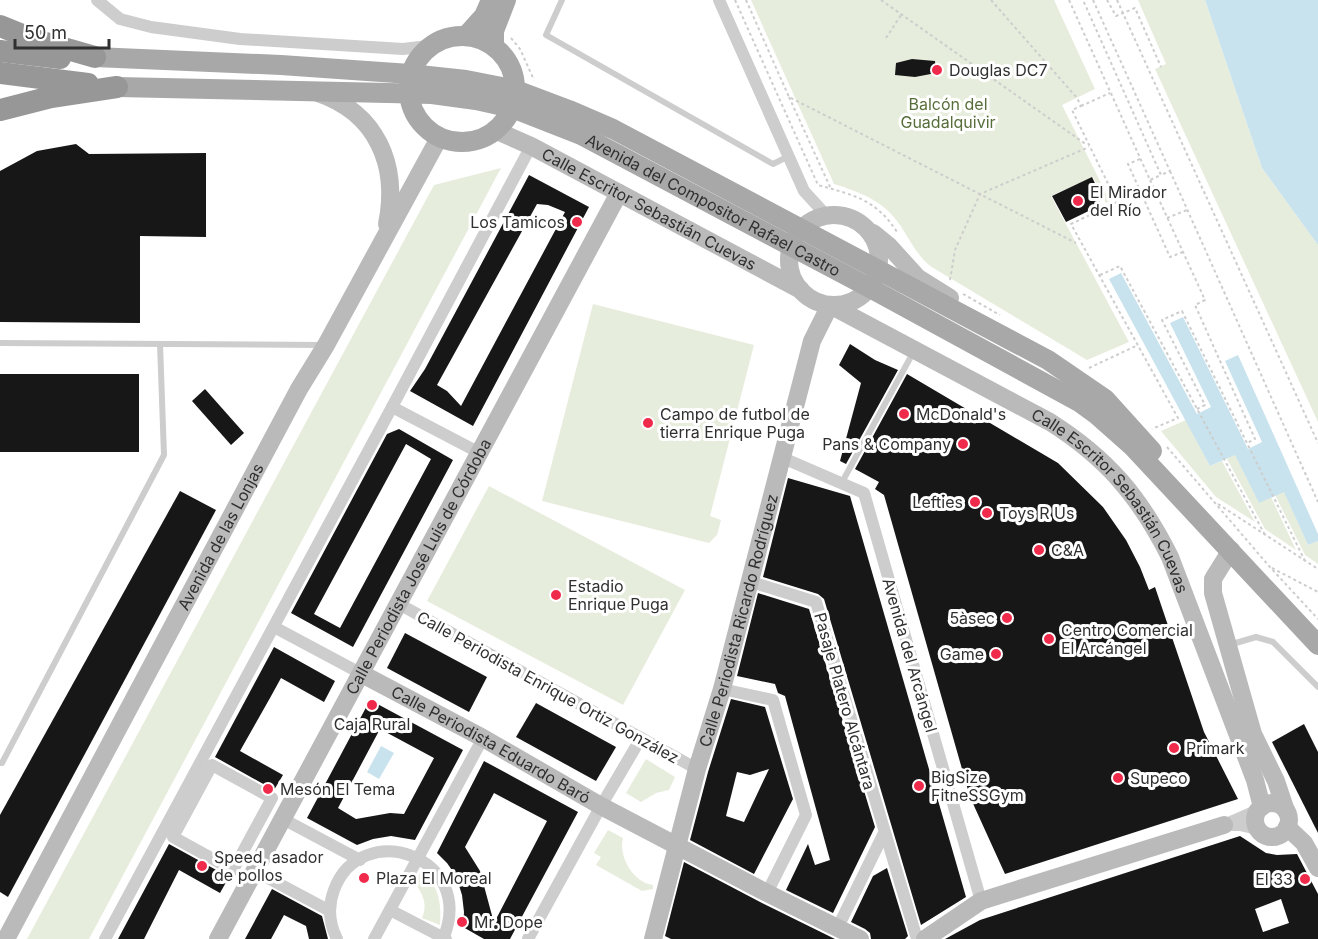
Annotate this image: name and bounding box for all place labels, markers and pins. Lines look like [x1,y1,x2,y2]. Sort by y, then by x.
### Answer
place label: Douglas DC7 [949,60,1048,80]
marker: Douglas DC7 [930,63,944,77]
place label: El Mirador del Río [1090,182,1167,220]
marker: El Mirador del Río [1071,194,1085,208]
place label: Los Tamicos [470,212,565,232]
marker: Los Tamicos [570,215,584,229]
place label: Campo de futbol de tierra Enrique Puga [660,404,810,442]
place label: McDonald's [916,404,1006,424]
marker: McDonald's [897,407,911,421]
marker: Campo de futbol de tierra Enrique Puga [641,416,655,430]
place label: Pans & Company [822,434,951,454]
marker: Pans & Company [956,437,970,451]
place label: Lefties [912,492,963,512]
marker: Lefties [968,495,982,509]
place label: Toys R Us [999,503,1074,523]
marker: Toys R Us [980,506,994,520]
place label: C&A [1051,540,1084,560]
marker: C&A [1032,543,1046,557]
place label: Estadio Enrique Puga [568,576,669,614]
marker: Estadio Enrique Puga [549,588,563,602]
place label: 5àsec [949,608,995,628]
marker: 5àsec [1000,611,1014,625]
place label: Centro Comercial El Arcángel [1061,620,1193,658]
marker: Centro Comercial El Arcángel [1042,632,1056,646]
place label: Game [940,644,984,664]
marker: Game [989,647,1003,661]
marker: Caja Rural [365,698,379,712]
place label: Caja Rural [334,714,410,734]
place label: Primark [1186,738,1245,758]
marker: Primark [1167,741,1181,755]
place label: BigSize FitneSSGym [931,767,1024,805]
place label: Supeco [1130,768,1188,788]
marker: Supeco [1111,771,1125,785]
place label: Mesón El Tema [280,779,395,799]
marker: BigSize FitneSSGym [912,779,926,793]
marker: Mesón El Tema [261,782,275,796]
place label: Speed, asador de pollos [214,847,323,885]
marker: Speed, asador de pollos [195,859,209,873]
place label: Plaza El Moreal [376,868,492,888]
place label: El 33 [1255,869,1293,889]
marker: Plaza El Moreal [357,871,371,885]
marker: El 33 [1298,872,1312,886]
place label: Mr. Dope [474,912,543,932]
marker: Mr. Dope [455,915,469,929]

